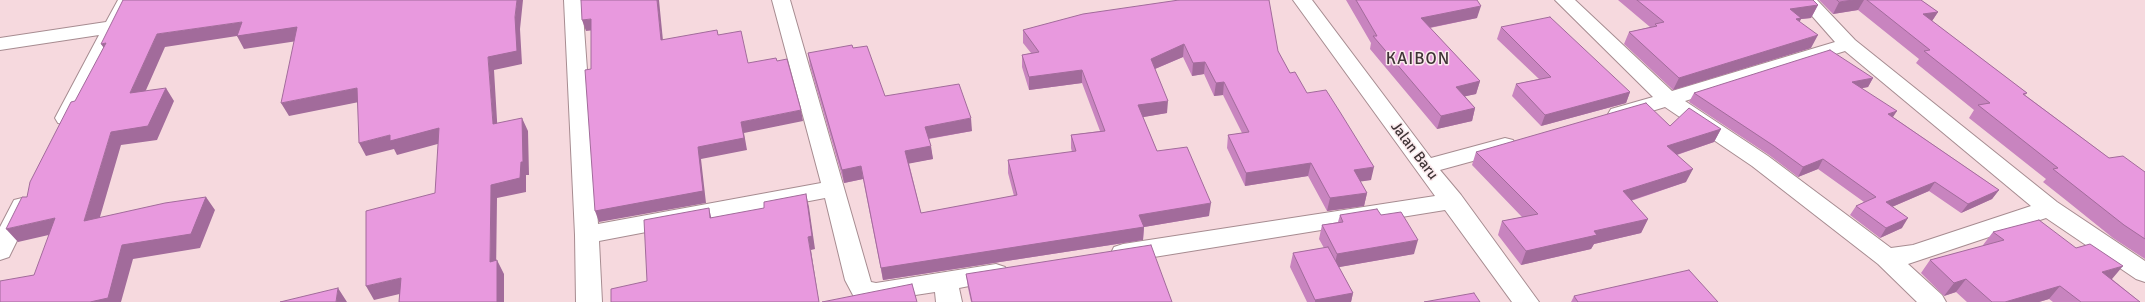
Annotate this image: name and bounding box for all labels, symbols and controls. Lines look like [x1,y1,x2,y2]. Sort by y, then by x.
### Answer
district label: KAIBON [1386,50,1450,70]
street label: Jalan Baru [1386,118,1442,184]

